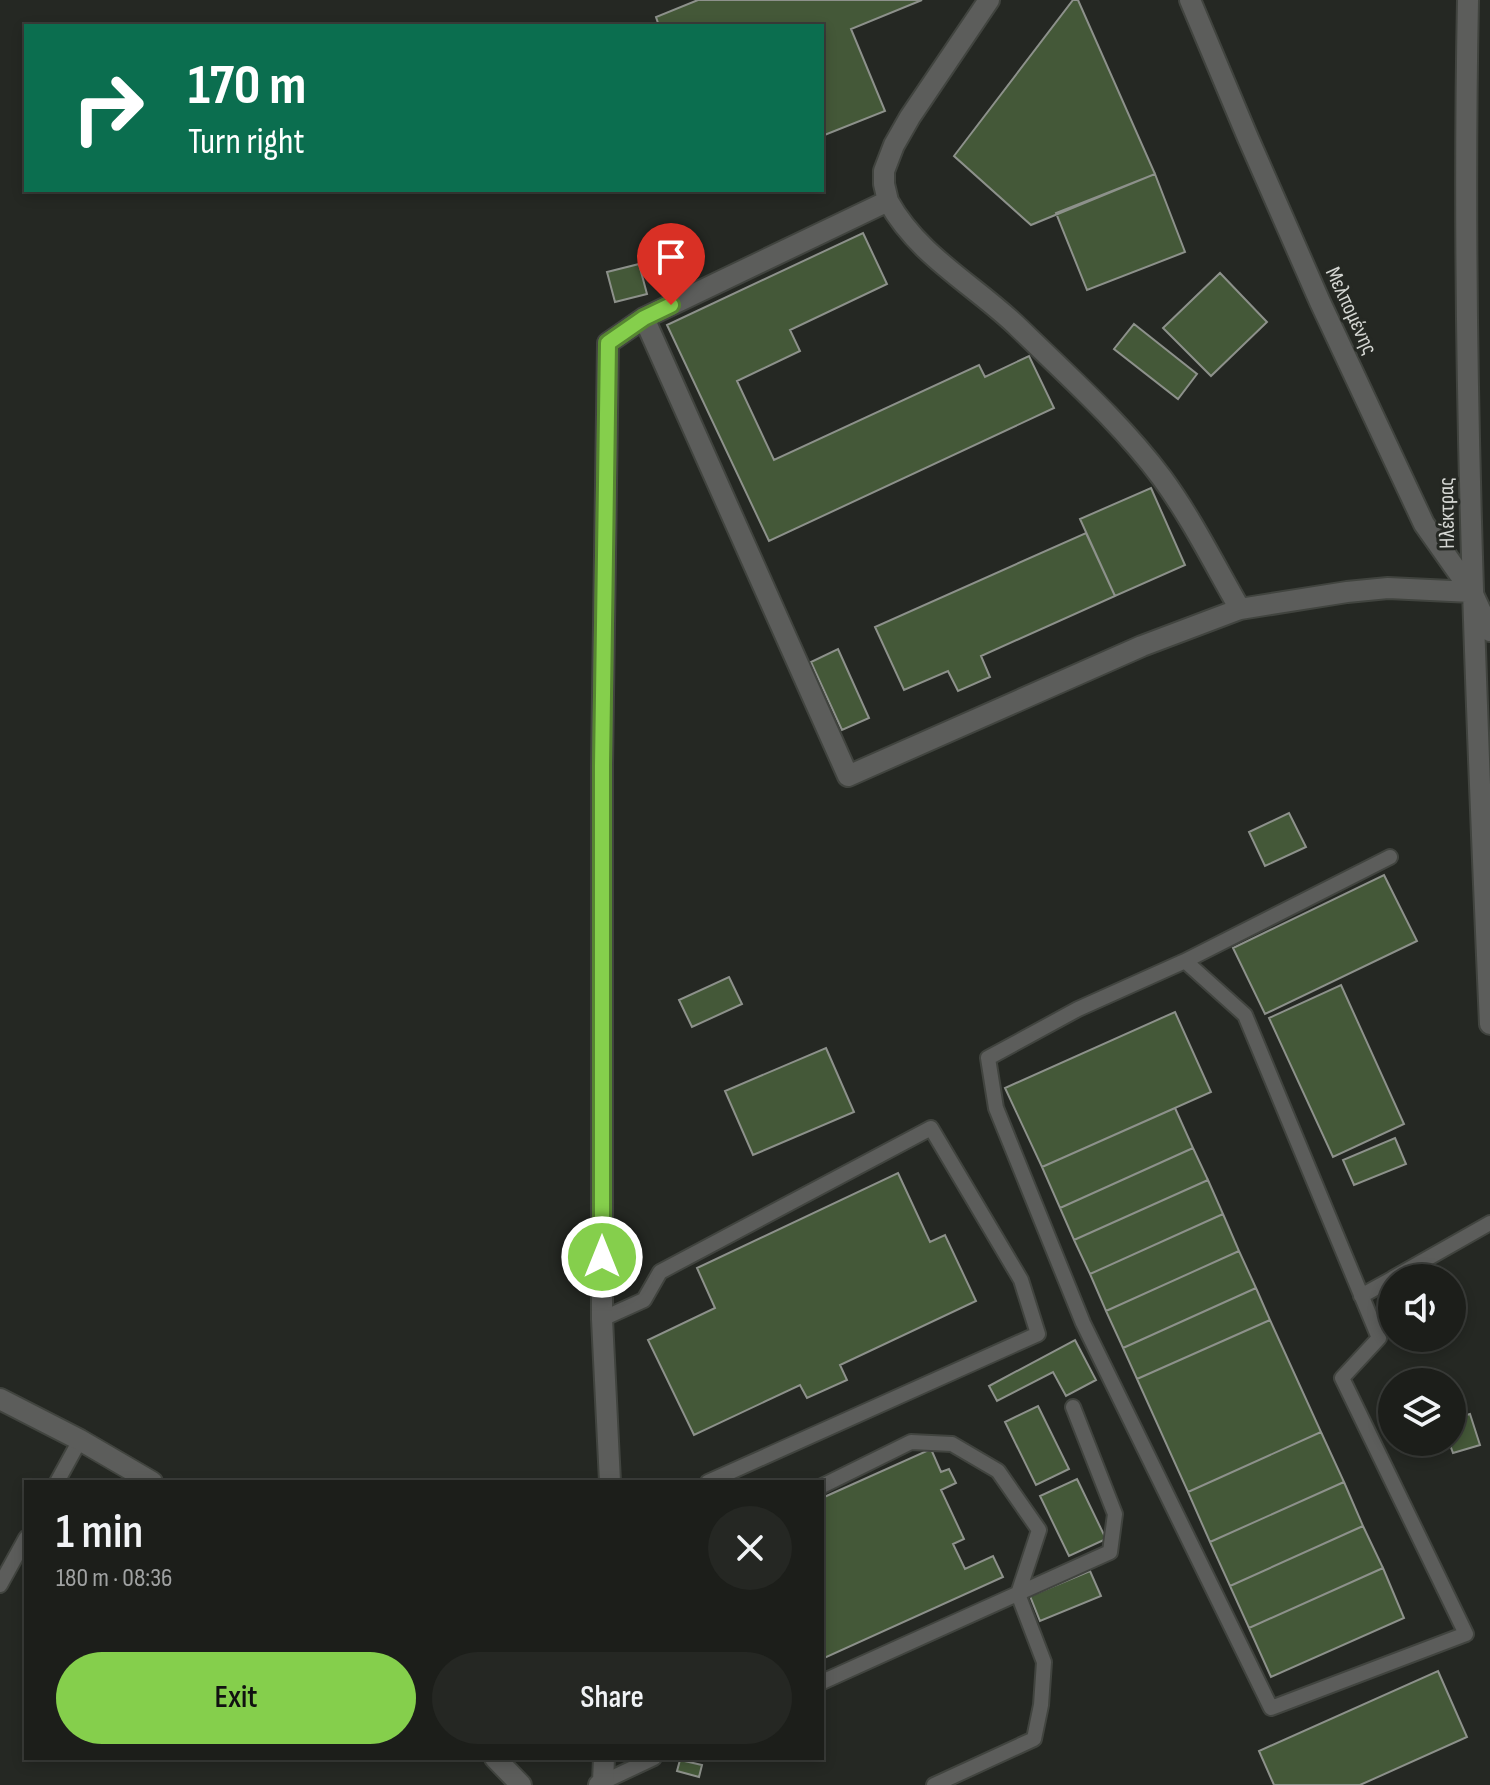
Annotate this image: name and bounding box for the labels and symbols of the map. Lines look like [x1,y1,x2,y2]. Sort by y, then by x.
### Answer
pin [637,223,705,305]
street label: Μελπομένης [1319,263,1383,359]
street label: Ηλέκτρας [1433,477,1461,549]
position arrow [560,1215,644,1299]

